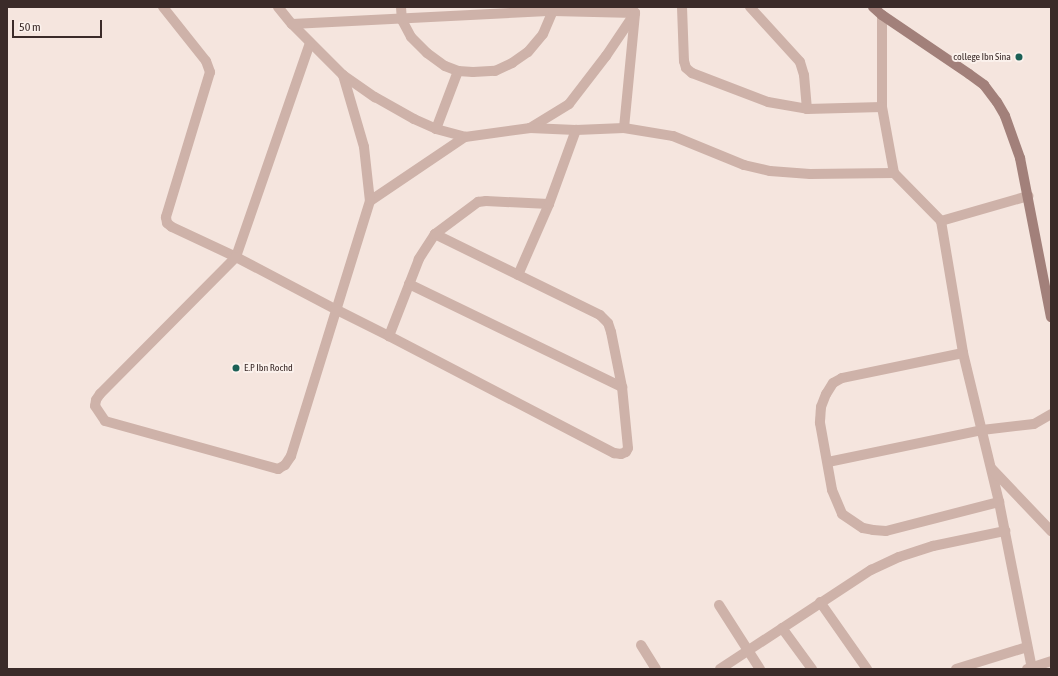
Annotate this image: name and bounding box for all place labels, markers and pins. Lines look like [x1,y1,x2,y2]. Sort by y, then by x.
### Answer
place label: college Ibn Sina [953,51,1011,63]
marker: college Ibn Sina [1014,52,1024,62]
place label: E.P Ibn Rochd [244,362,293,374]
marker: E.P Ibn Rochd [231,363,241,373]

